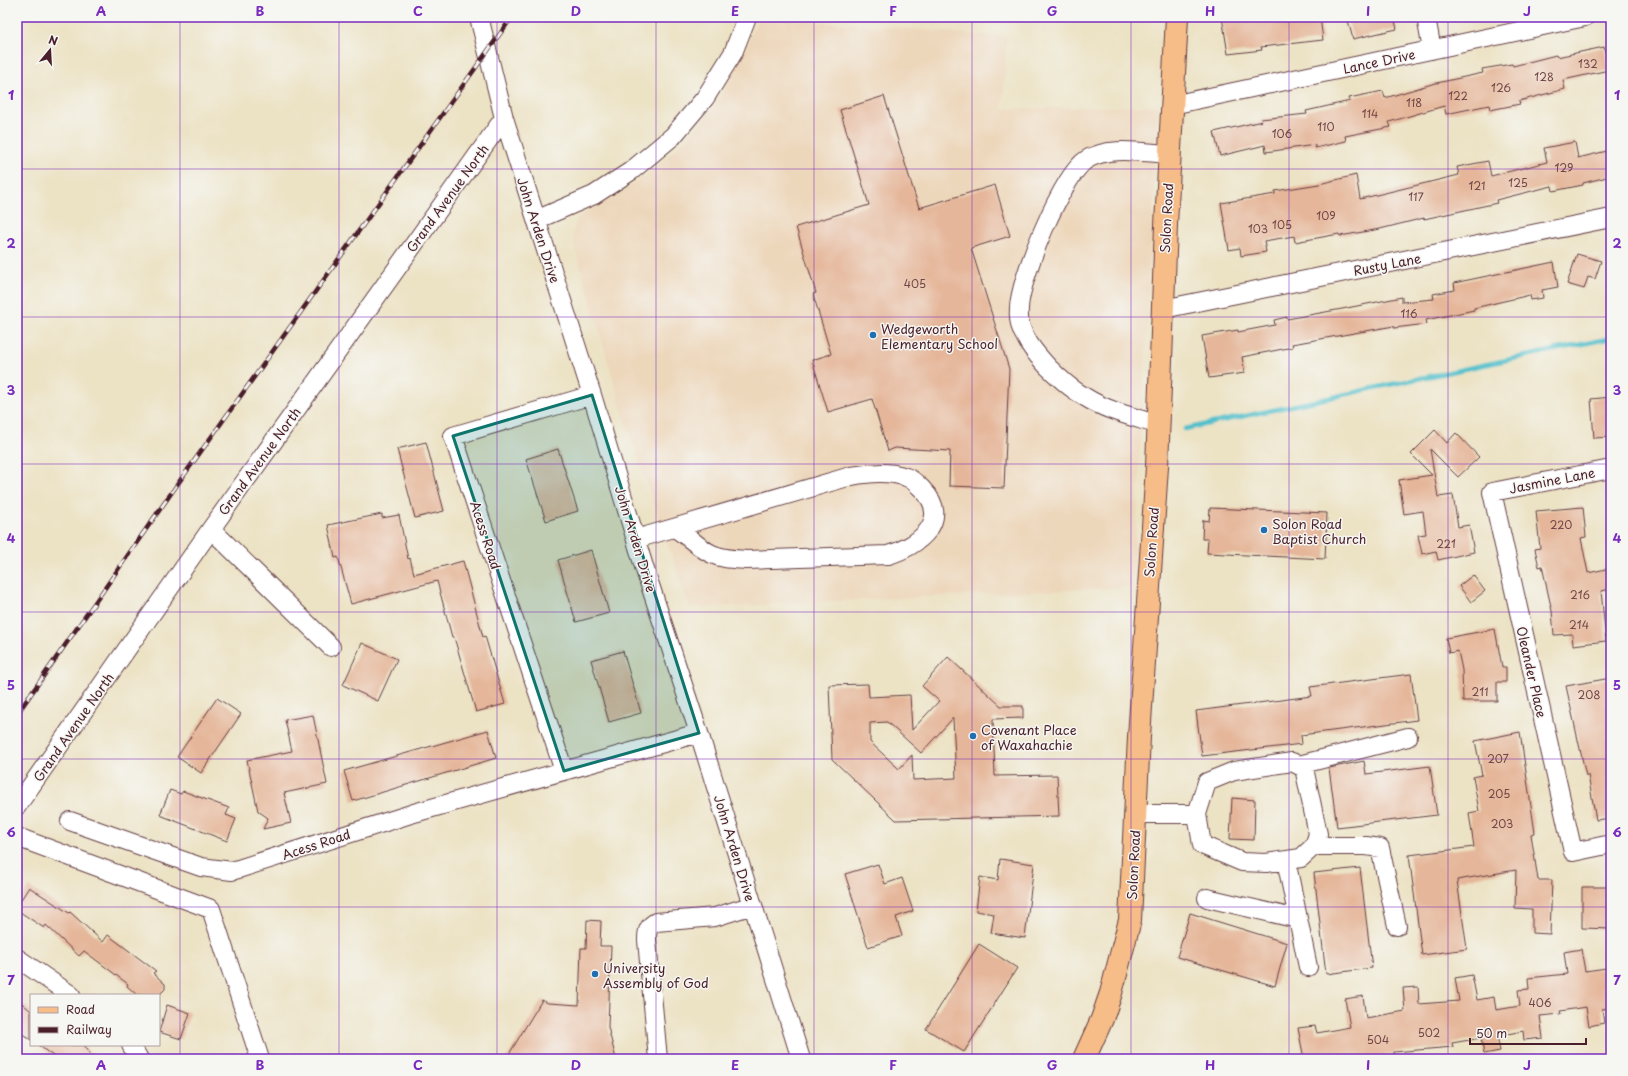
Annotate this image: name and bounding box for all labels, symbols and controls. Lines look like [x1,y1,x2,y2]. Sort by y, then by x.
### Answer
text: A [96,1,106,20]
text: B [256,1,265,20]
text: C [413,1,423,20]
text: D [571,1,581,20]
text: E [731,1,739,20]
text: F [889,1,897,20]
text: G [1047,1,1057,20]
text: H [1205,1,1215,20]
text: I [1366,1,1370,20]
text: J [1523,1,1531,20]
north arrow [30,30,70,70]
text: N [46,31,60,50]
street label: Lance Drive [1341,44,1417,78]
house number: 132 [1578,55,1598,72]
house number: 128 [1534,68,1554,85]
house number: 126 [1491,79,1511,96]
text: 1 [8,85,14,104]
text: 1 [1614,85,1620,104]
house number: 122 [1448,87,1468,104]
house number: 118 [1406,94,1422,111]
house number: 114 [1362,105,1378,122]
house number: 110 [1317,118,1335,135]
house number: 106 [1272,125,1293,142]
street label: Grand Avenue North [401,140,493,256]
house number: 129 [1555,159,1573,176]
house number: 125 [1508,174,1528,191]
street label: John Arden Drive [513,175,565,286]
house number: 121 [1469,177,1485,194]
street label: Solon Road [1155,182,1177,254]
house number: 117 [1408,188,1424,205]
house number: 109 [1316,207,1336,224]
house number: 105 [1272,216,1292,233]
house number: 103 [1248,220,1268,237]
text: 2 [6,233,16,252]
text: 2 [1612,233,1622,252]
street label: Rusty Lane [1351,248,1423,280]
house number: 405 [904,275,926,292]
house number: 116 [1401,305,1418,322]
place label: Wedgeworth Elementary School [881,319,998,353]
marker: Wedgeworth Elementary School [868,330,878,340]
text: 3 [7,380,16,399]
text: 3 [1613,380,1622,399]
street label: Grand Avenue North [213,403,305,519]
street label: Jasmine Lane [1507,462,1597,498]
street label: John Arden Drive [611,483,661,595]
street label: Acess Road [466,498,506,572]
street label: Solon Road [1139,506,1163,578]
place label: Solon Road Baptist Church [1272,514,1366,548]
house number: 220 [1550,516,1572,533]
marker: Solon Road Baptist Church [1259,525,1269,535]
text: 4 [7,528,16,547]
text: 4 [1613,528,1622,547]
house number: 221 [1436,535,1456,552]
house number: 216 [1570,586,1590,603]
house number: 214 [1569,616,1589,633]
street label: Oleander Place [1512,624,1552,720]
street label: Grand Avenue North [28,669,118,785]
text: 5 [7,675,15,694]
text: 5 [1613,675,1621,694]
house number: 211 [1471,683,1489,700]
house number: 208 [1578,686,1600,703]
place label: Covenant Place of Waxahachie [981,720,1077,754]
marker: Covenant Place of Waxahachie [968,731,978,741]
house number: 207 [1487,750,1509,767]
house number: 205 [1488,785,1510,802]
street label: John Arden Drive [710,792,760,904]
house number: 203 [1491,815,1513,832]
text: 6 [6,822,16,841]
text: 6 [1612,822,1622,841]
street label: Acess Road [279,824,353,864]
street label: Solon Road [1122,829,1144,901]
place label: University Assembly of God [603,958,709,992]
marker: University Assembly of God [590,969,600,979]
text: 7 [7,970,15,989]
text: 7 [1613,970,1621,989]
legend [30,994,160,1046]
house number: 406 [1528,994,1552,1011]
text: Road [66,1000,95,1018]
text: Railway [66,1020,112,1038]
scale bar [1470,1020,1586,1046]
house number: 502 [1418,1024,1440,1041]
text: 50 m [1476,1024,1507,1042]
house number: 504 [1367,1031,1389,1048]
text: A [96,1055,106,1074]
text: B [256,1055,265,1074]
text: C [413,1055,423,1074]
text: D [571,1055,581,1074]
text: E [731,1055,739,1074]
text: F [889,1055,897,1074]
text: G [1047,1055,1057,1074]
text: H [1205,1055,1215,1074]
text: I [1366,1055,1370,1074]
text: J [1523,1055,1531,1074]

